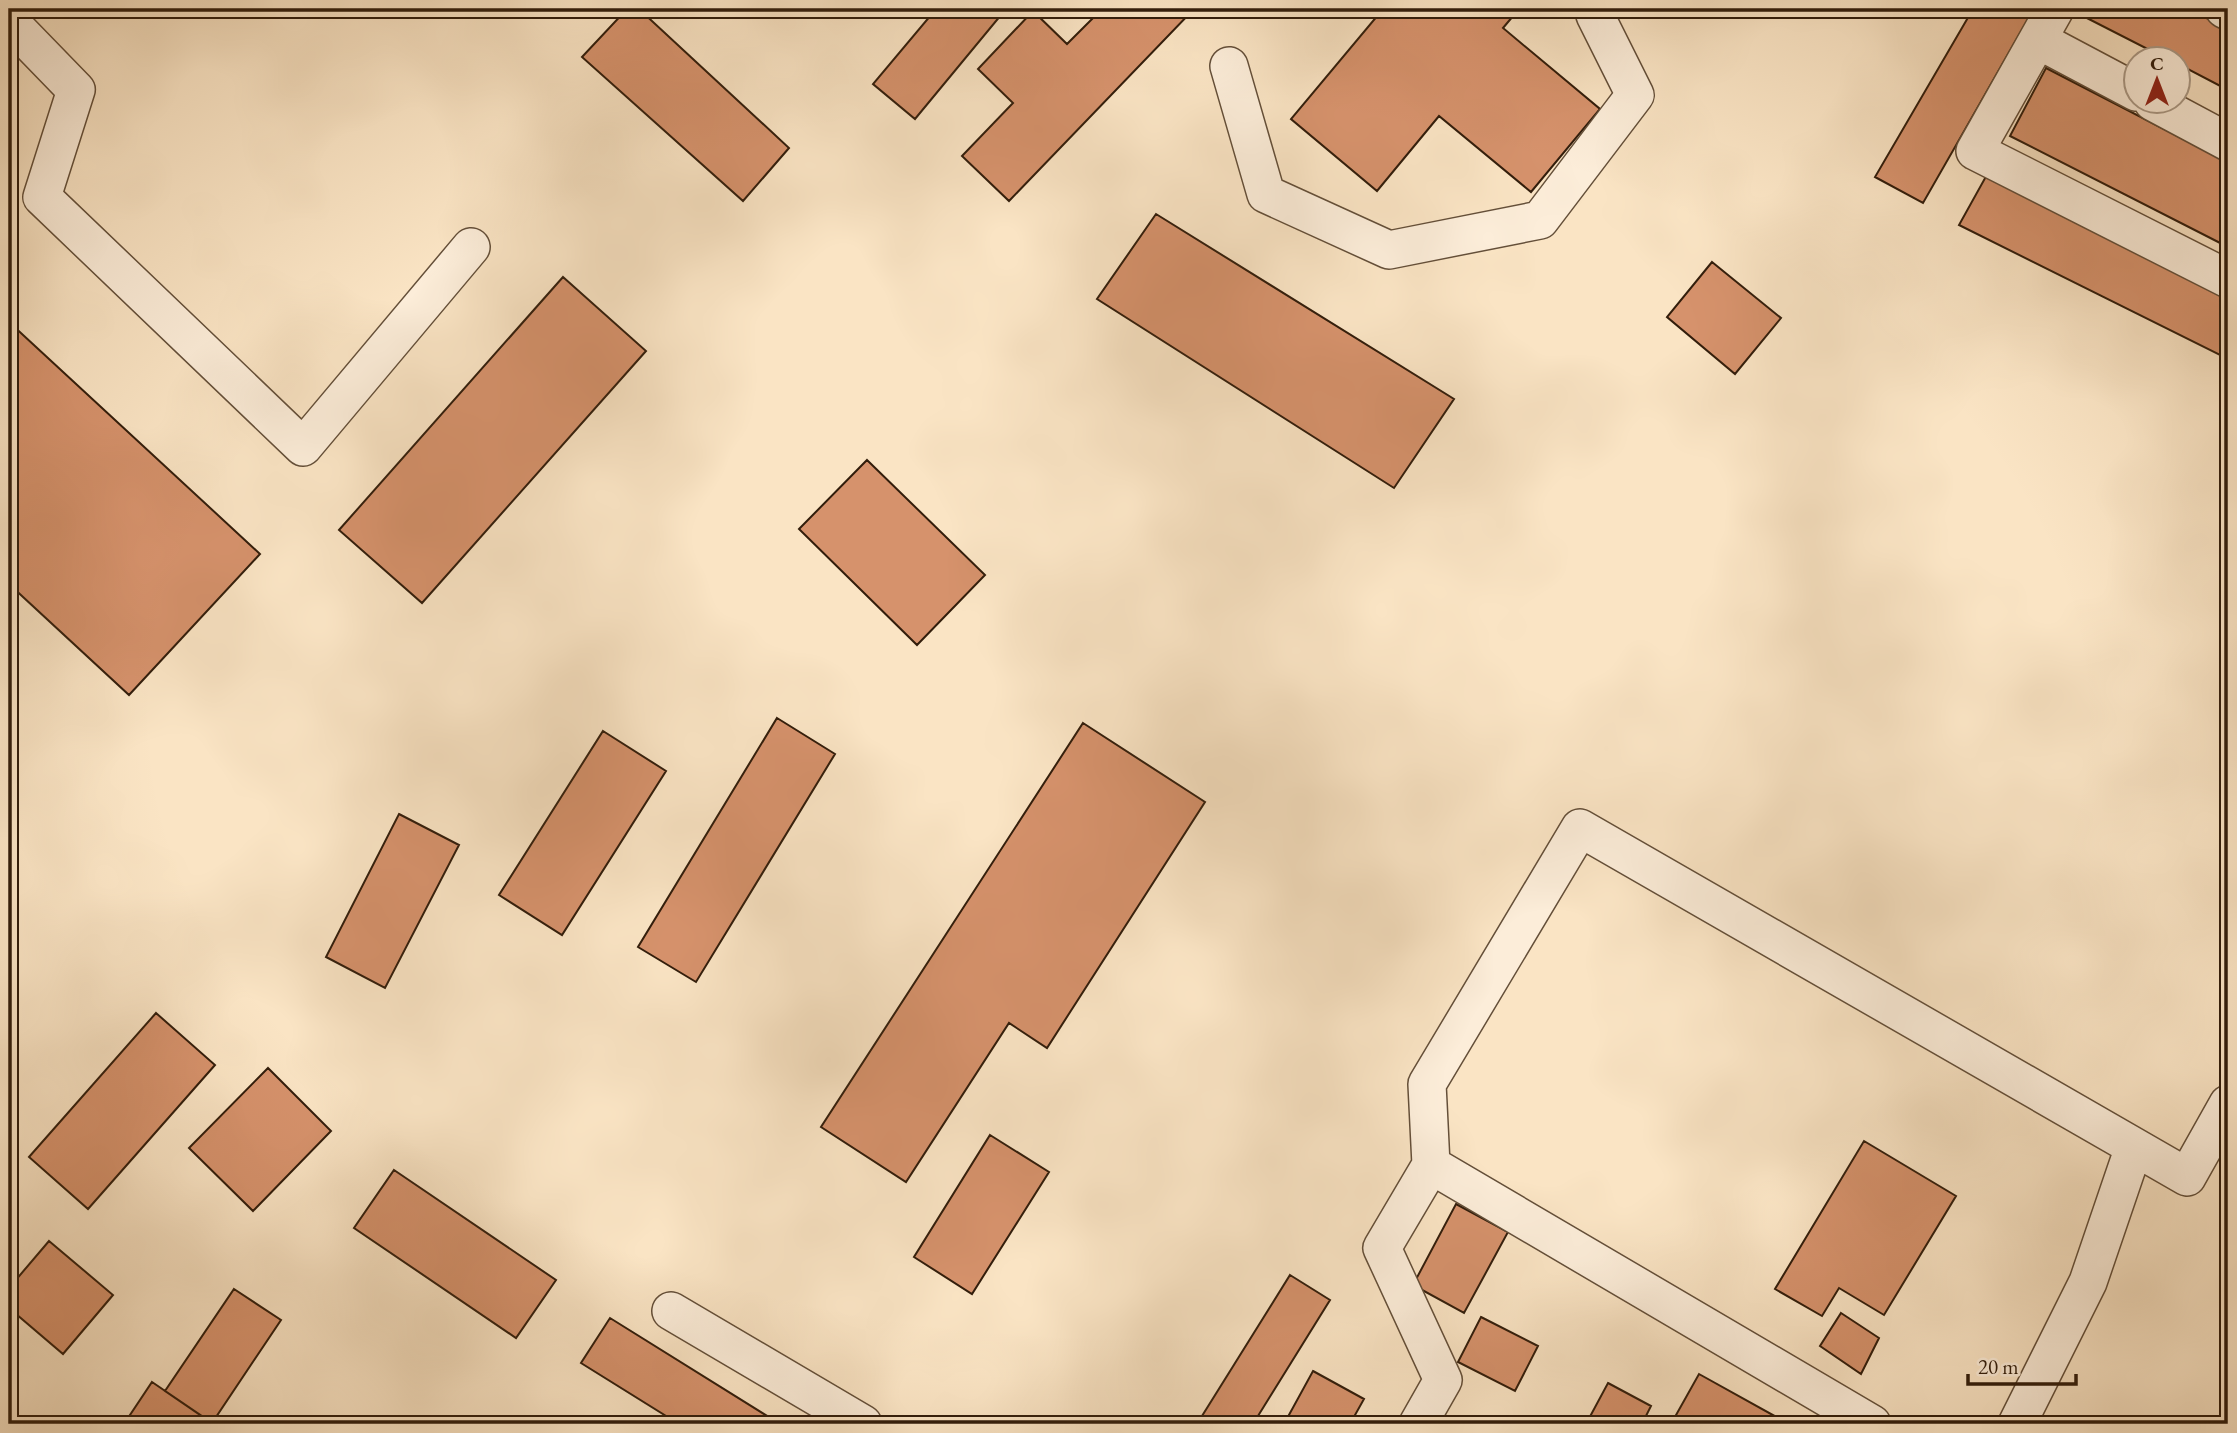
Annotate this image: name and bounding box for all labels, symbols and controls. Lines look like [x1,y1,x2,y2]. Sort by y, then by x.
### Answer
north arrow [2122,46,2192,116]
text: С [2150,51,2164,76]
scale bar [1968,1342,2076,1386]
text: 20 m [1978,1353,2019,1380]

